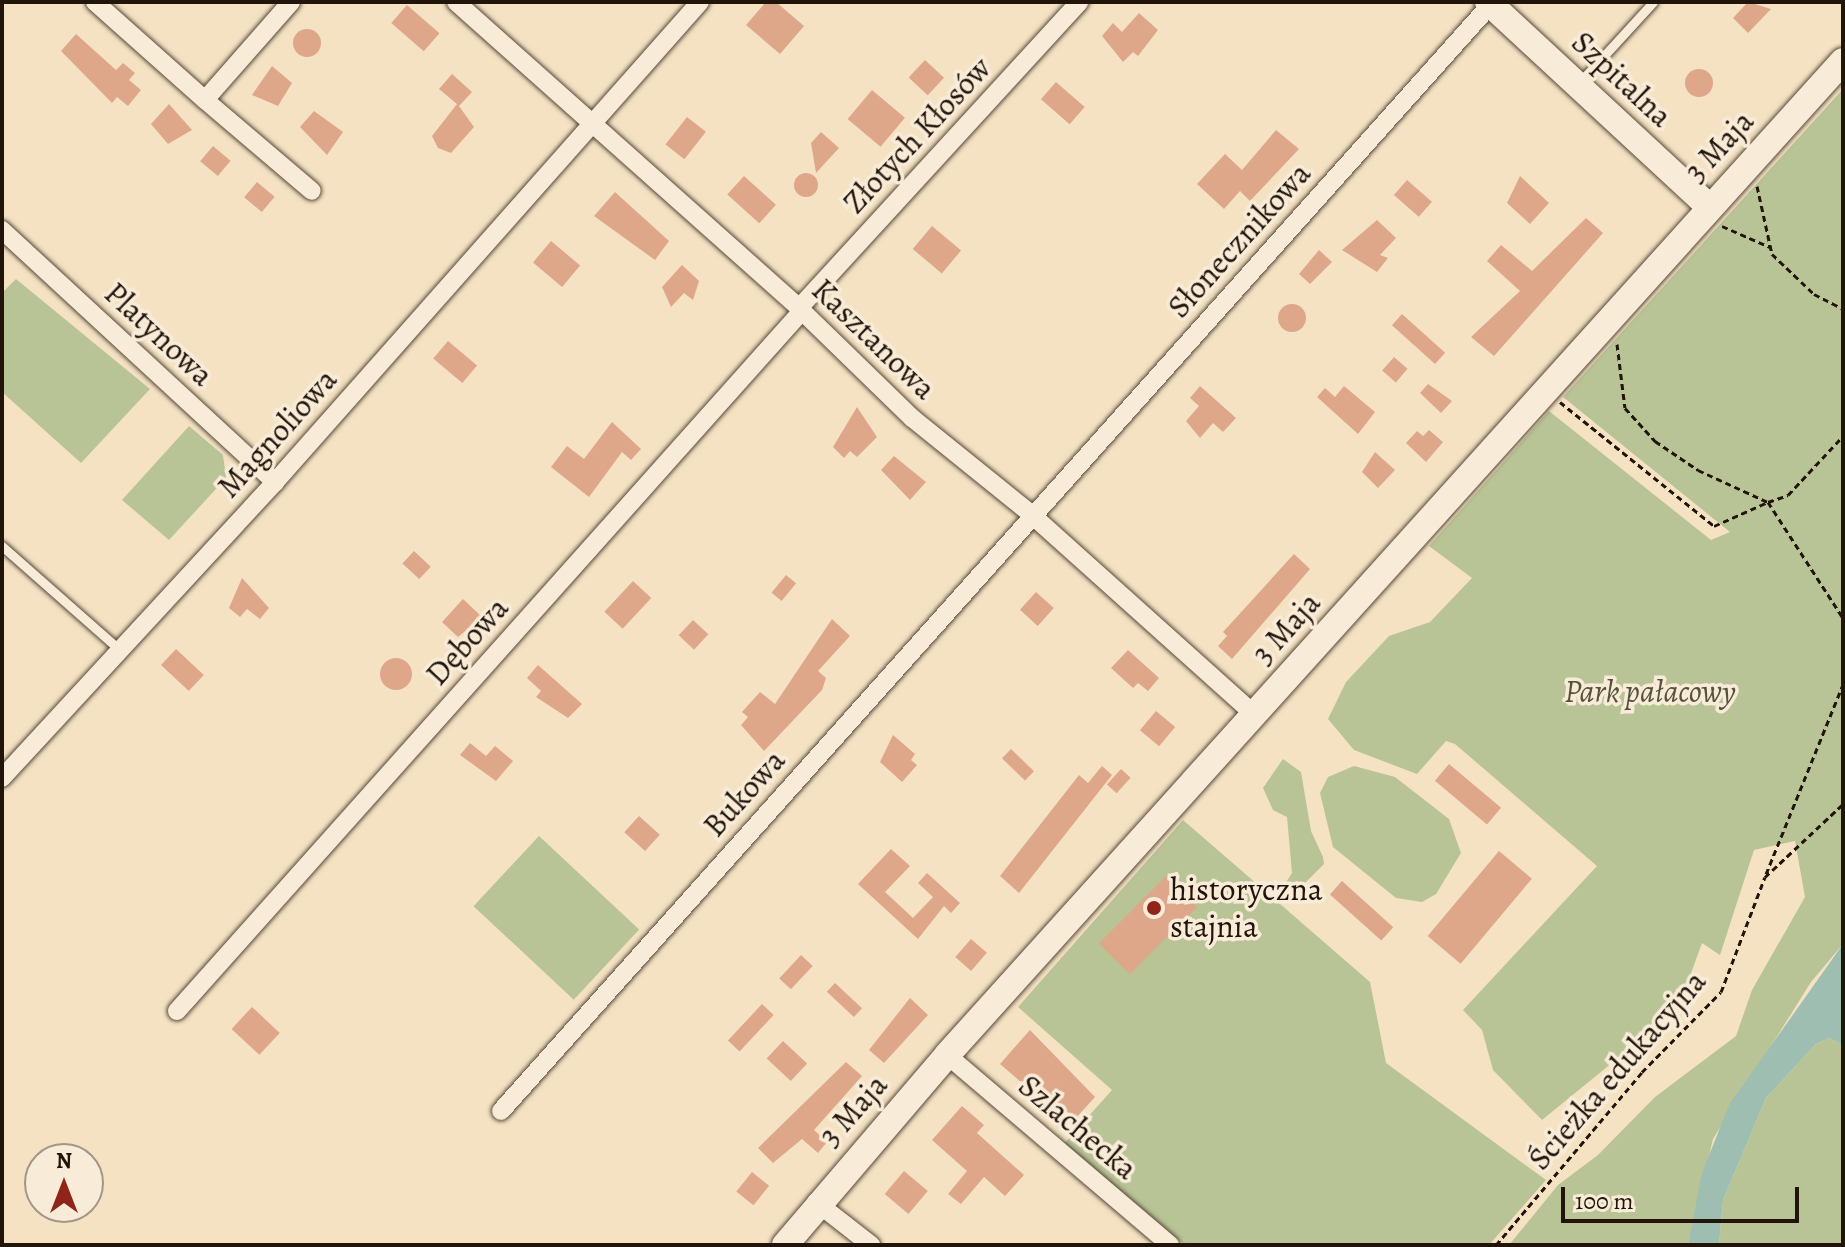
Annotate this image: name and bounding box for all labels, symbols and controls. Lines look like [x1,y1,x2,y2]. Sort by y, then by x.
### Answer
street label: Szpitalna [1564,23,1680,135]
street label: Złotych Kłosów [835,49,999,221]
street label: 3 Maja [1676,102,1762,190]
street label: Słonecznikowa [1159,154,1319,326]
street label: Kasztanowa [804,270,944,408]
street label: Platynowa [97,274,221,394]
street label: Magnoliowa [209,361,345,505]
street label: 3 Maja [1244,584,1328,672]
street label: Dębowa [417,589,517,693]
park label: Park pałacowy [1564,672,1736,710]
street label: Bukowa [695,741,793,845]
place label: historyczna stajnia [1170,871,1323,946]
marker: historyczna stajnia [1145,899,1163,917]
street label: Ścieżka edukacyjna [1520,962,1714,1178]
street label: 3 Maja [811,1066,895,1154]
street label: Szlachecka [1011,1066,1145,1188]
north arrow [24,1143,104,1223]
text: N [56,1146,72,1176]
scale bar [1565,1171,1803,1221]
text: 100 m [1575,1185,1634,1217]

